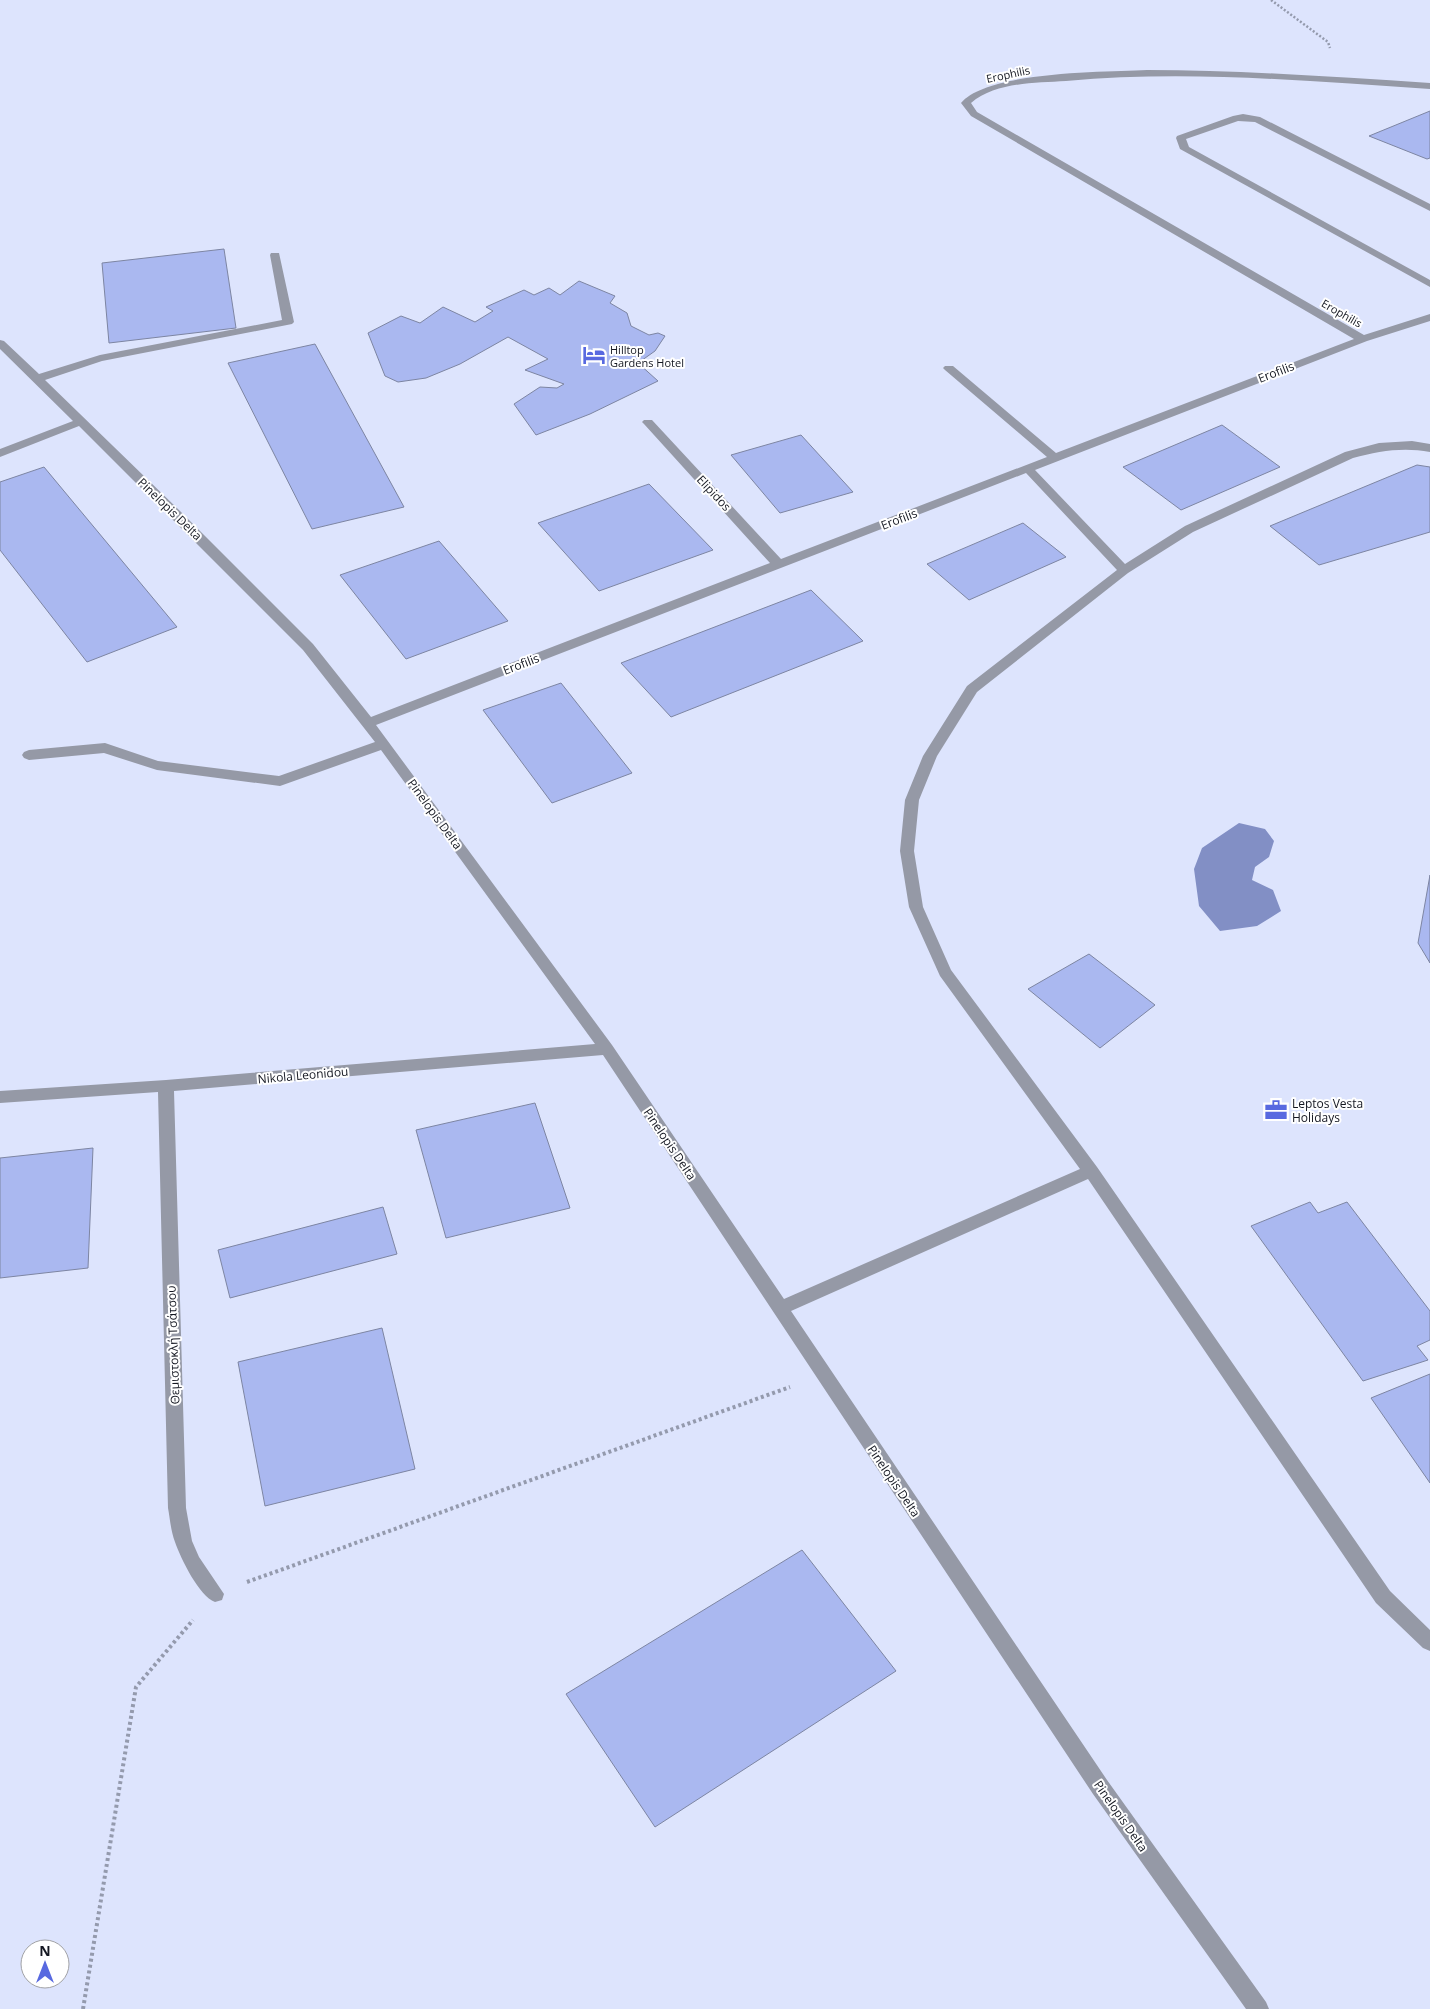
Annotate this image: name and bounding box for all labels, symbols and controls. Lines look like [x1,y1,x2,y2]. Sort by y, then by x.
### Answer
street label: Erophilis [985,62,1031,86]
street label: Erophilis [1319,295,1365,331]
hotel icon: Hilltop Gardens Hotel [581,342,607,368]
place label: Hilltop Gardens Hotel [610,342,684,370]
street label: Erofilis [1255,357,1297,387]
street label: Elipidos [693,471,735,515]
street label: Pinelopis Delta [134,474,206,544]
street label: Erofilis [878,504,920,534]
street label: Erofilis [500,649,542,679]
street label: Pinelopis Delta [404,775,466,853]
street label: Nikola Leonidou [257,1063,349,1087]
place label: Leptos Vesta Holidays [1292,1095,1363,1126]
office icon: Leptos Vesta Holidays [1263,1097,1289,1123]
street label: Pinelopis Delta [640,1105,700,1183]
street label: Θεμιστοκλή Τσάτσου [162,1285,184,1405]
street label: Pinelopis Delta [864,1442,924,1520]
street label: Pinelopis Delta [1090,1777,1152,1855]
north arrow [20,1939,70,1989]
text: N [39,1941,51,1960]

